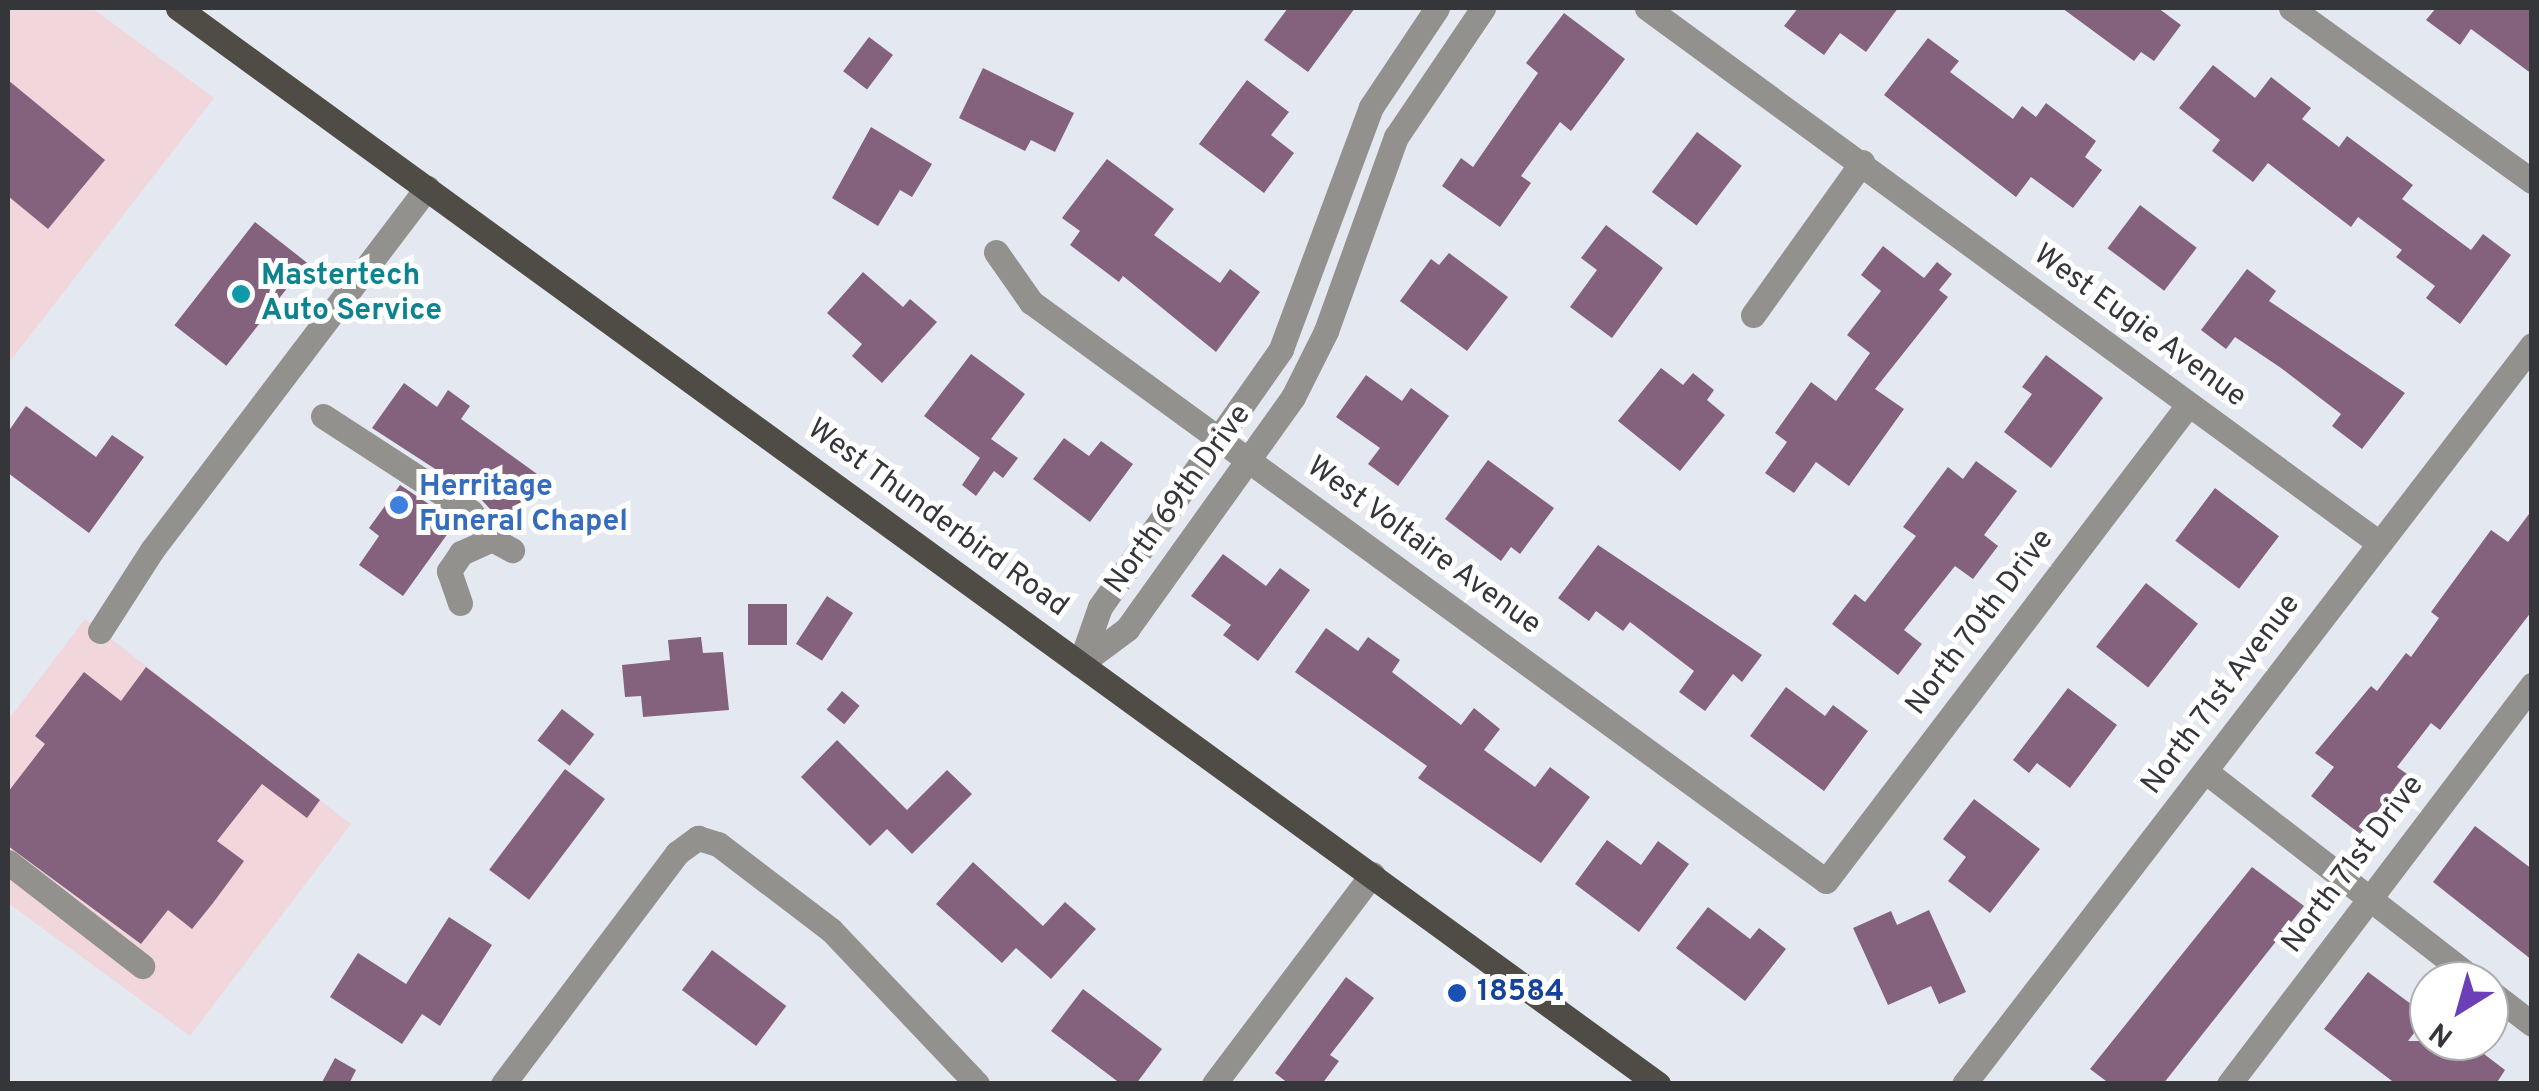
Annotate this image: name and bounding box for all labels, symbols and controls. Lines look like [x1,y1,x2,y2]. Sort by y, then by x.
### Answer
street label: West Eugie Avenue [2025,237,2253,417]
place label: Mastertech Auto Service [261,259,442,330]
marker: Mastertech Auto Service [230,283,252,305]
street label: North 69th Drive [1098,398,1260,602]
street label: West Thunderbird Road [799,412,1075,626]
street label: West Voltaire Avenue [1298,449,1548,645]
place label: Herritage Funeral Chapel [419,470,628,540]
marker: Herritage Funeral Chapel [388,494,410,516]
street label: North 70th Drive [1899,523,2063,723]
street label: North 71st Avenue [2134,587,2310,803]
street label: North 71st Drive [2275,768,2433,962]
north arrow [2409,961,2509,1061]
place label: 18584 [1477,975,1564,1011]
marker: 18584 [1446,982,1468,1004]
text: N [2423,1013,2461,1054]

